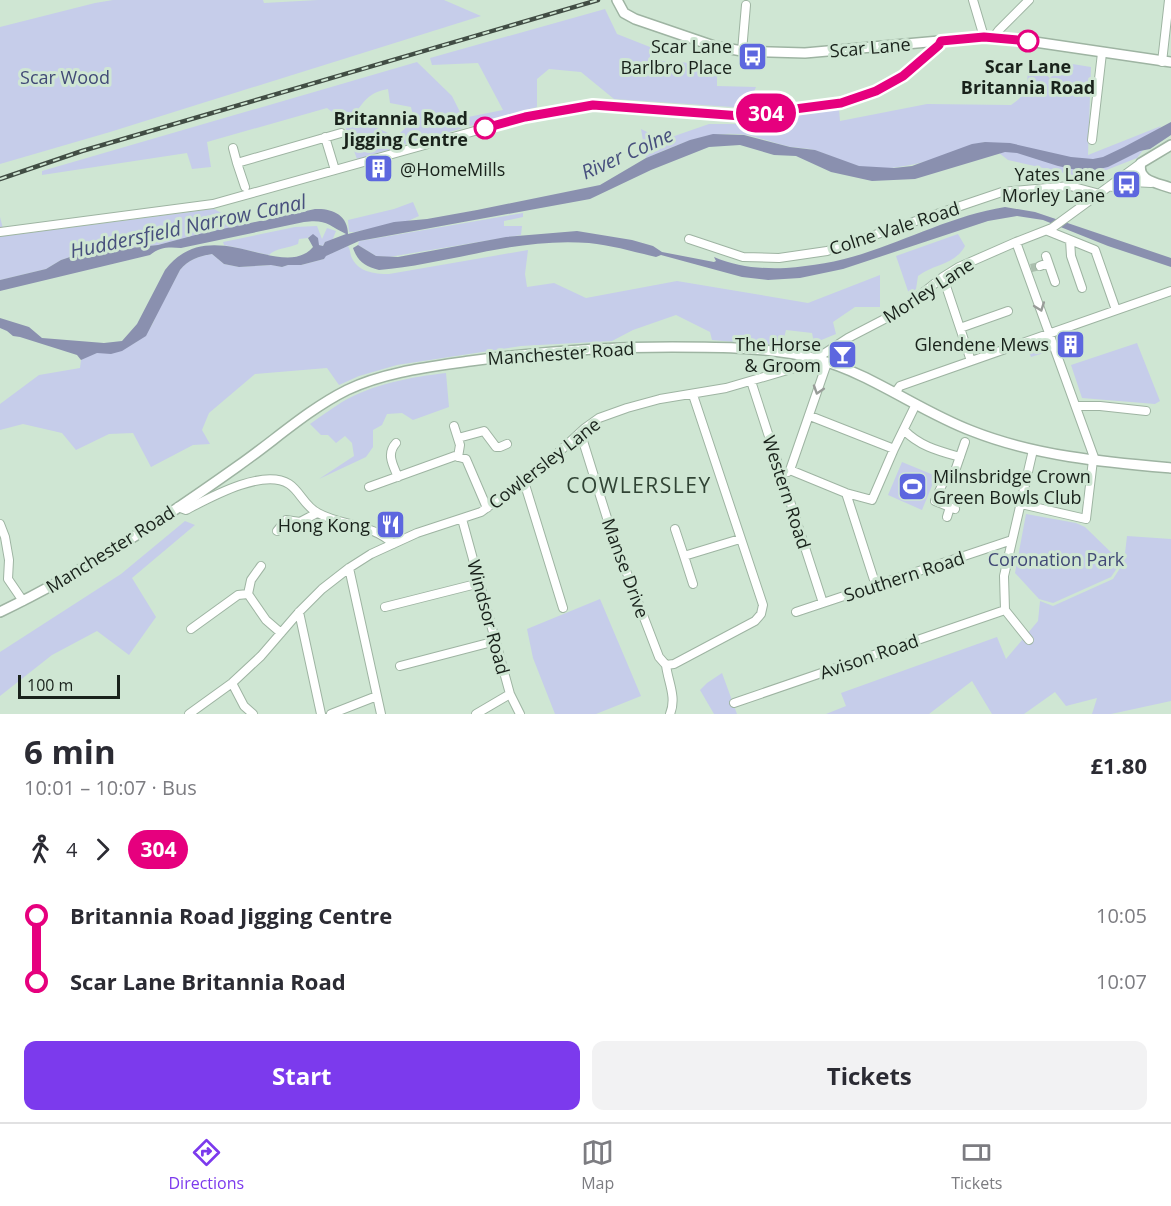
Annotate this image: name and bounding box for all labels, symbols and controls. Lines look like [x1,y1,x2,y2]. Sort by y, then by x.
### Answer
marker: Scar Lane Britannia Road [1017,30,1039,52]
street label: Scar Lane [829,32,911,62]
place label: Scar Lane Barlbro Place [620,34,732,79]
bus stop icon: Scar Lane Barlbro Place [737,40,769,72]
place label: Scar Lane Britannia Road [961,54,1095,99]
park label: Scar Wood [20,65,110,89]
line badge: 304 [732,94,801,132]
text: 304 [748,99,784,127]
place label: Britannia Road Jigging Centre [334,106,468,151]
marker: Britannia Road Jigging Centre [474,117,496,139]
water label: River Colne [577,121,677,185]
building icon: @HomeMills [363,153,395,185]
place label: @HomeMills [400,157,505,181]
place label: Yates Lane Morley Lane [1002,162,1105,207]
bus stop icon: Yates Lane Morley Lane [1110,168,1142,200]
water label: Huddersfield Narrow Canal [67,188,309,264]
street label: Colne Vale Road [826,196,962,260]
street label: Morley Lane [878,252,978,328]
one-way arrow [1032,302,1045,312]
building icon: Glendene Mews [1054,328,1086,360]
place label: The Horse & Groom [735,332,821,377]
place label: Glendene Mews [914,332,1049,356]
street label: Manchester Road [487,336,635,370]
bar icon: The Horse & Groom [826,338,858,370]
one-way arrow [813,384,826,395]
street label: Cowlersley Lane [483,412,605,514]
street label: Western Road [757,432,817,552]
place label: Milnsbridge Crown Green Bowls Club [933,464,1091,509]
sports icon: Milnsbridge Crown Green Bowls Club [896,470,928,502]
district label: COWLERSLEY [566,471,712,499]
street label: Manchester Road [41,500,179,598]
restaurant icon: Hong Kong [375,509,407,541]
place label: Hong Kong [278,513,370,537]
street label: Manse Drive [597,515,655,621]
street label: Southern Road [841,545,967,607]
park label: Coronation Park [988,547,1125,571]
street label: Windsor Road [462,557,516,677]
street label: Avison Road [816,628,922,684]
scale bar [18,672,120,700]
text: 100 m [27,674,73,696]
text: 6 min [24,729,116,774]
text: £1.80 [1090,750,1147,780]
text: 10:01 – 10:07 · Bus [24,774,197,801]
icon: walk [24,833,57,866]
icon: forward [86,833,119,866]
text: 304 [140,835,176,863]
text: 4 [66,836,77,863]
text: Britannia Road Jigging Centre [70,900,392,930]
text: 10:05 [1096,902,1147,929]
text: Scar Lane Britannia Road [70,966,346,996]
text: 10:07 [1096,968,1147,995]
button: Start [24,1041,580,1110]
button: Tickets [592,1041,1147,1110]
tab: Directions [169,1136,244,1194]
tab: Map [581,1136,614,1194]
tab: Tickets [951,1136,1002,1194]

